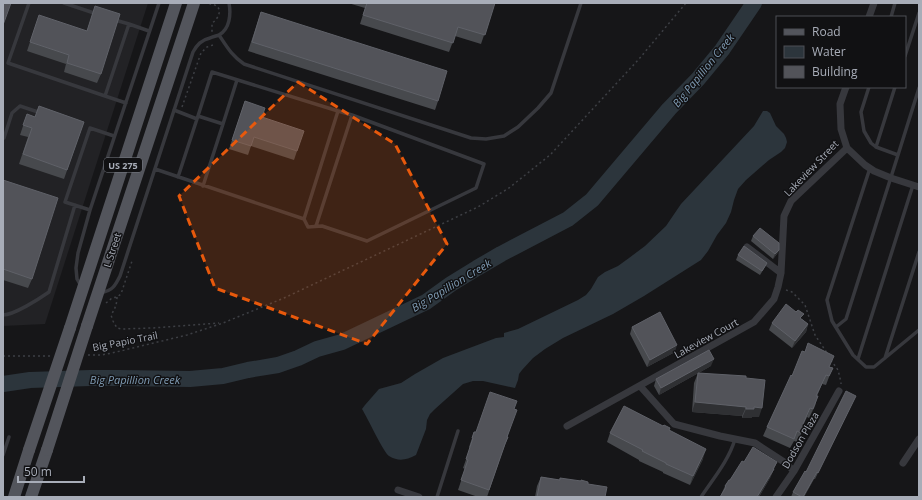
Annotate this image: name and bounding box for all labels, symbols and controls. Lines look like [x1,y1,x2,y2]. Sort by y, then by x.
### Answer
legend [776,16,906,88]
text: Road [812,23,841,40]
water label: Big Papillion Creek [669,30,738,110]
text: Water [812,43,846,60]
text: Building [812,63,858,80]
street label: Lakeview Street [781,137,842,199]
road number: US 275 [104,158,142,172]
street label: L Street [100,230,124,269]
water label: Big Papillion Creek [408,255,494,315]
street label: Lakeview Court [671,314,741,361]
street label: Big Papio Trail [91,328,159,354]
water label: Big Papillion Creek [90,372,181,387]
street label: Dodson Plaza [778,409,822,471]
scale bar [18,458,84,484]
text: 50 m [24,463,52,480]

